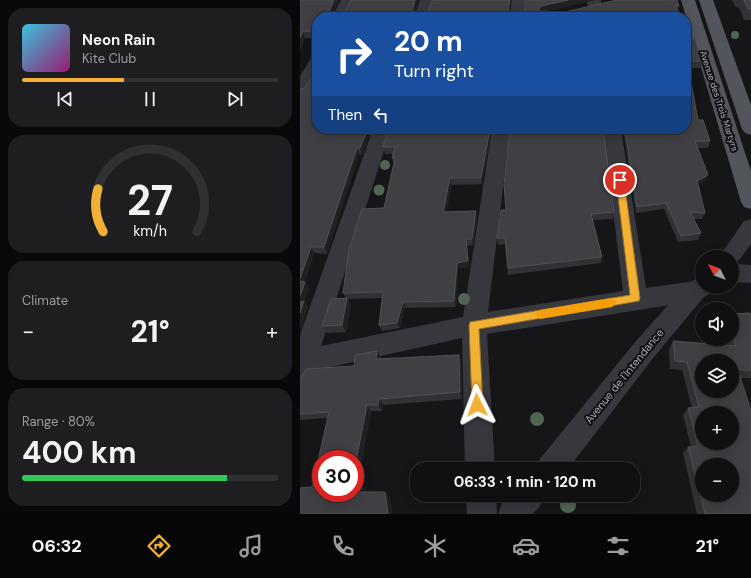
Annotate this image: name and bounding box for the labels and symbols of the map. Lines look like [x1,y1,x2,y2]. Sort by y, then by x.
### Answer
street label: Avenue des Trois Martyrs [697,49,741,153]
pin [603,163,637,197]
north arrow [695,250,739,294]
street label: Avenue de l'Intendance [581,326,667,426]
position arrow [456,384,498,426]
speed limit sign: 30 [312,450,364,502]

